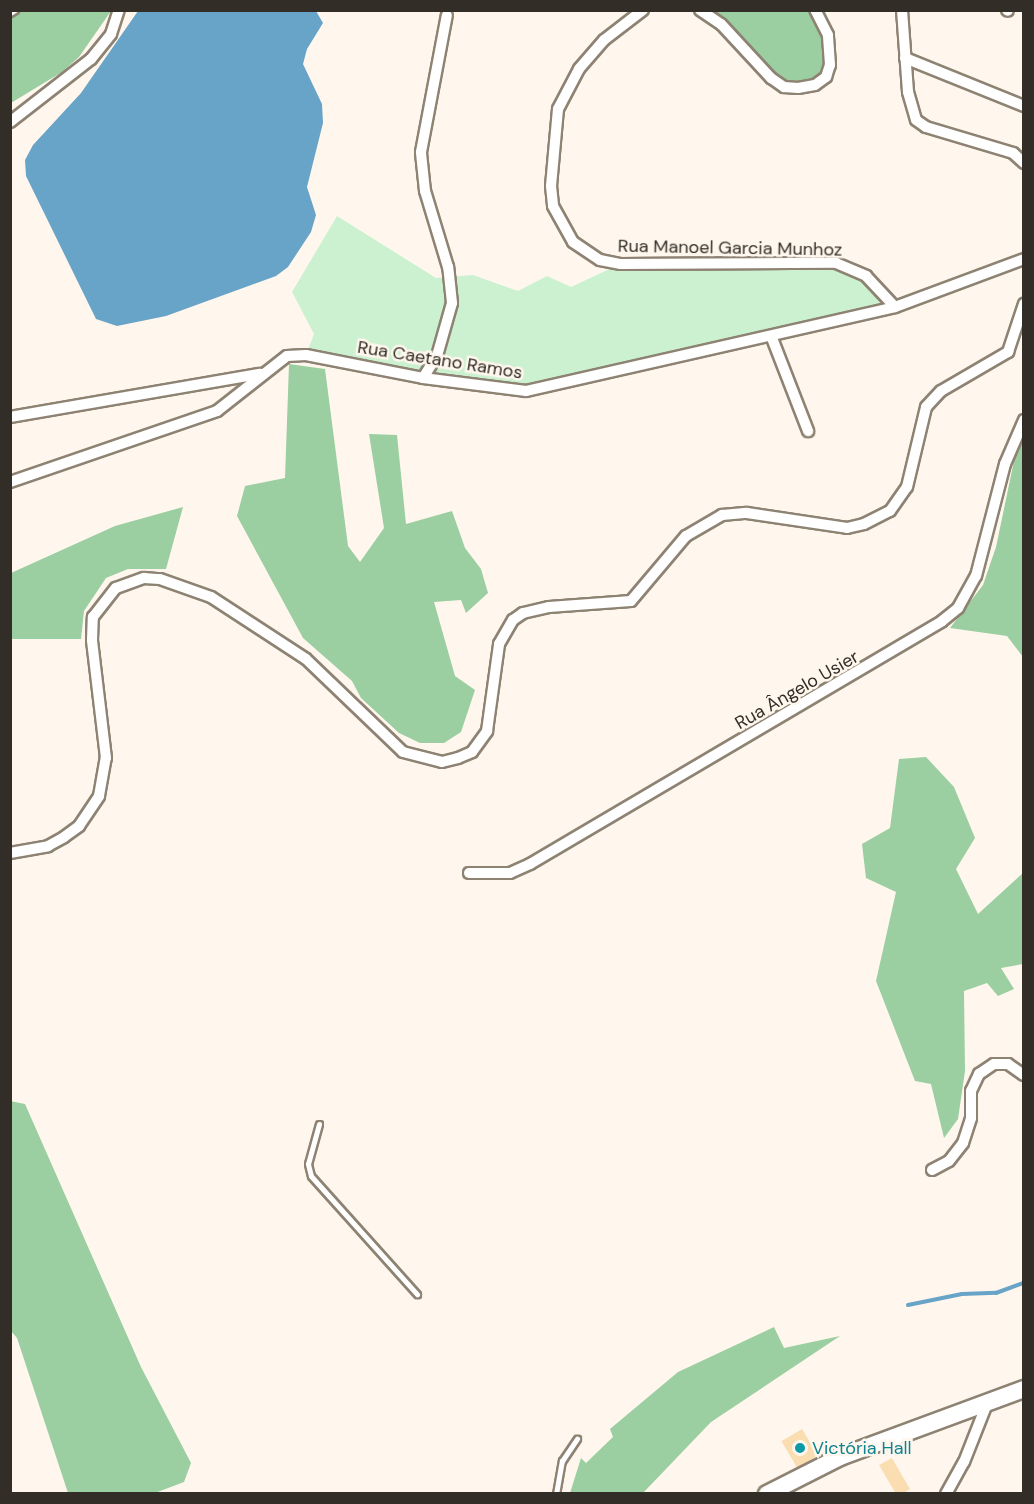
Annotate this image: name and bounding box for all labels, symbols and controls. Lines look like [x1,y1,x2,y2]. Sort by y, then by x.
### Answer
street label: Rua Manoel Garcia Munhoz [618,235,842,261]
street label: Rua Caetano Ramos [356,336,524,384]
street label: Rua Ângelo Usier [731,646,863,734]
place label: Victória Hall [812,1437,912,1459]
marker: Victória Hall [793,1441,807,1455]

